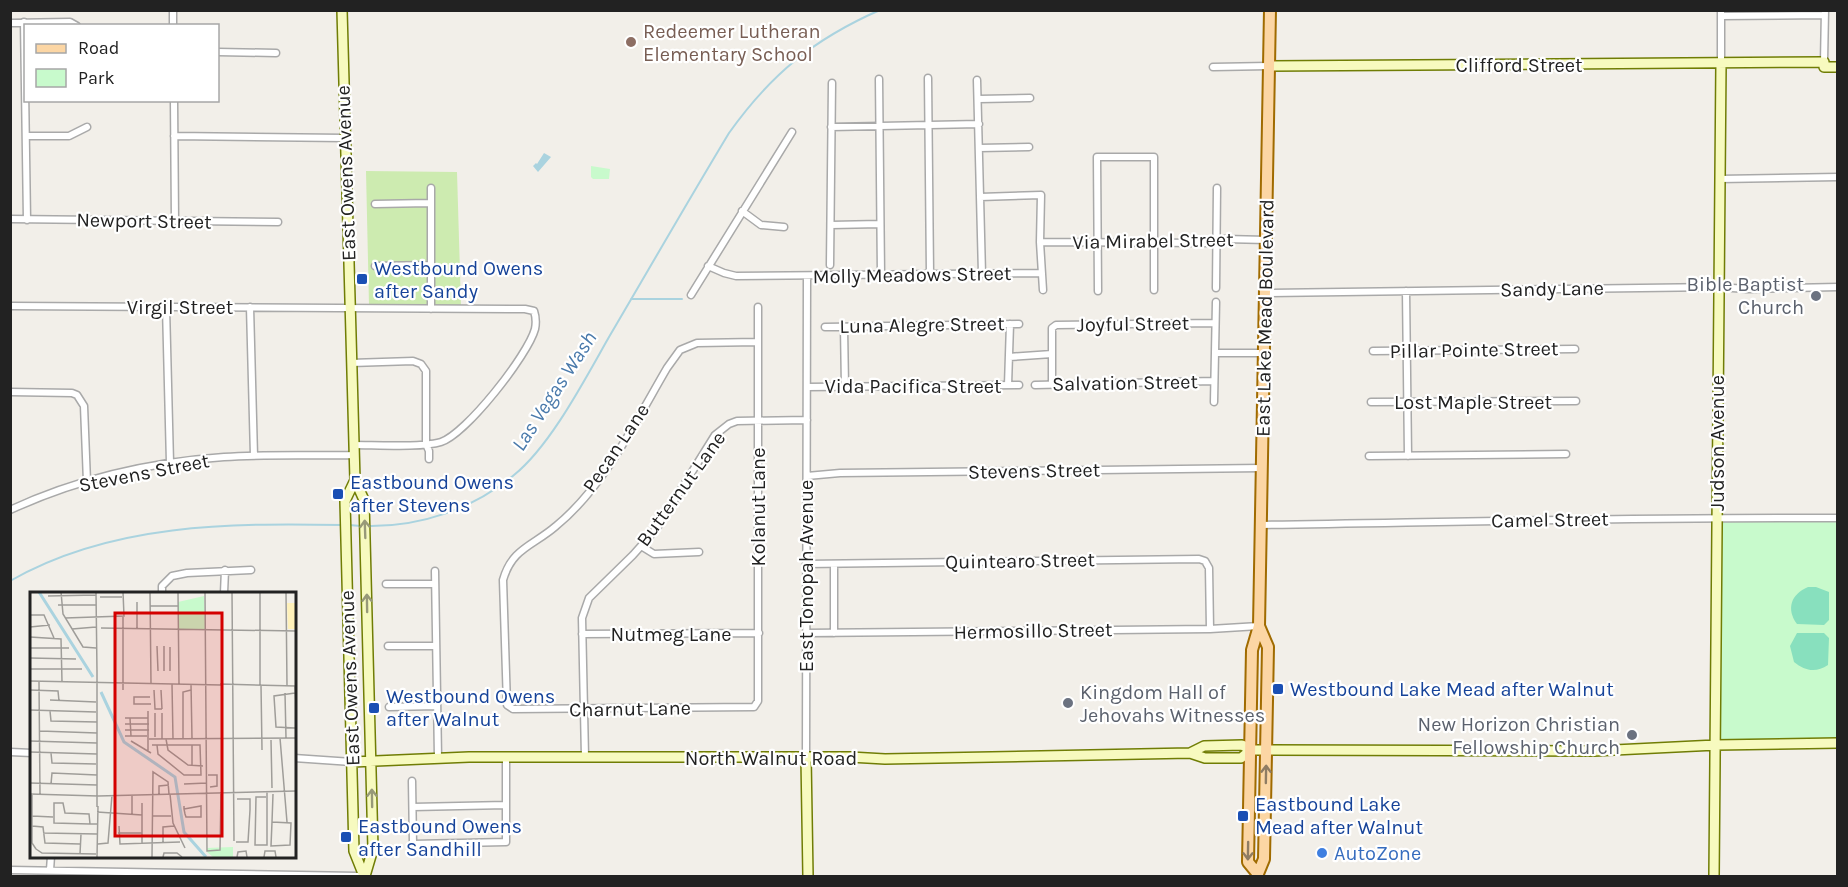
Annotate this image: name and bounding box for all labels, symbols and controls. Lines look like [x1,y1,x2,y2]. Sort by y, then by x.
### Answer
place label: Redeemer Lutheran Elementary School [643,20,821,66]
legend [24,24,219,102]
marker: Redeemer Lutheran Elementary School [624,35,638,49]
text: Road [78,37,119,59]
street label: Clifford Street [1455,54,1583,77]
text: Park [78,67,115,89]
street label: East Owens Avenue [331,85,361,261]
street label: East Lake Mead Boulevard [1251,199,1279,437]
street label: Newport Street [76,208,212,234]
street label: Via Mirabel Street [1072,228,1234,254]
place label: Westbound Owens after Sandy [374,257,543,303]
street label: Molly Meadows Street [812,262,1012,288]
marker: Westbound Owens after Sandy [355,272,369,286]
place label: Bible Baptist Church [1687,273,1804,319]
street label: Sandy Lane [1500,277,1604,301]
marker: Bible Baptist Church [1809,289,1823,303]
street label: Virgil Street [127,296,234,319]
street label: Luna Alegre Street [839,312,1005,338]
street label: Joyful Street [1077,312,1190,336]
water label: Las Vegas Wash [506,327,602,455]
street label: Pillar Pointe Street [1389,337,1559,363]
street label: Salvation Street [1052,370,1199,396]
street label: Vida Pacifica Street [825,375,1002,398]
street label: Judson Avenue [1706,375,1729,511]
street label: Lost Maple Street [1394,391,1553,414]
street label: Pecan Lane [578,399,654,497]
street label: Butternut Lane [632,427,730,551]
street label: Kolanut Lane [747,448,770,566]
street label: Stevens Street [77,449,212,497]
street label: Stevens Street [968,458,1101,484]
place label: Eastbound Owens after Stevens [350,471,514,517]
street label: East Tonopah Avenue [795,480,818,672]
marker: Eastbound Owens after Stevens [331,487,345,501]
street label: Camel Street [1491,507,1609,533]
one-way arrow [360,520,371,540]
street label: Quintearo Street [945,548,1096,574]
street label: East Owens Avenue [335,590,365,766]
inset map [30,592,296,857]
one-way arrow [362,594,373,614]
street label: Hermosillo Street [953,618,1113,644]
street label: Nutmeg Lane [610,623,732,646]
place label: Westbound Lake Mead after Walnut [1290,678,1614,701]
place label: Kingdom Hall of Jehovahs Witnesses [1080,681,1265,727]
marker: Westbound Lake Mead after Walnut [1271,682,1285,696]
place label: Westbound Owens after Walnut [386,685,555,731]
street label: Charnut Lane [569,696,691,722]
marker: Kingdom Hall of Jehovahs Witnesses [1061,696,1075,710]
marker: Westbound Owens after Walnut [367,701,381,715]
place label: New Horizon Christian Fellowship Church [1417,713,1620,759]
marker: New Horizon Christian Fellowship Church [1625,728,1639,742]
street label: North Walnut Road [685,747,857,770]
one-way arrow [1260,765,1271,785]
one-way arrow [366,789,377,809]
place label: Eastbound Lake Mead after Walnut [1255,793,1423,839]
marker: Eastbound Lake Mead after Walnut [1236,809,1250,823]
place label: Eastbound Owens after Sandhill [358,815,522,861]
marker: Eastbound Owens after Sandhill [339,830,353,844]
one-way arrow [1242,840,1254,860]
place label: AutoZone [1334,842,1421,865]
marker: AutoZone [1315,846,1329,860]

